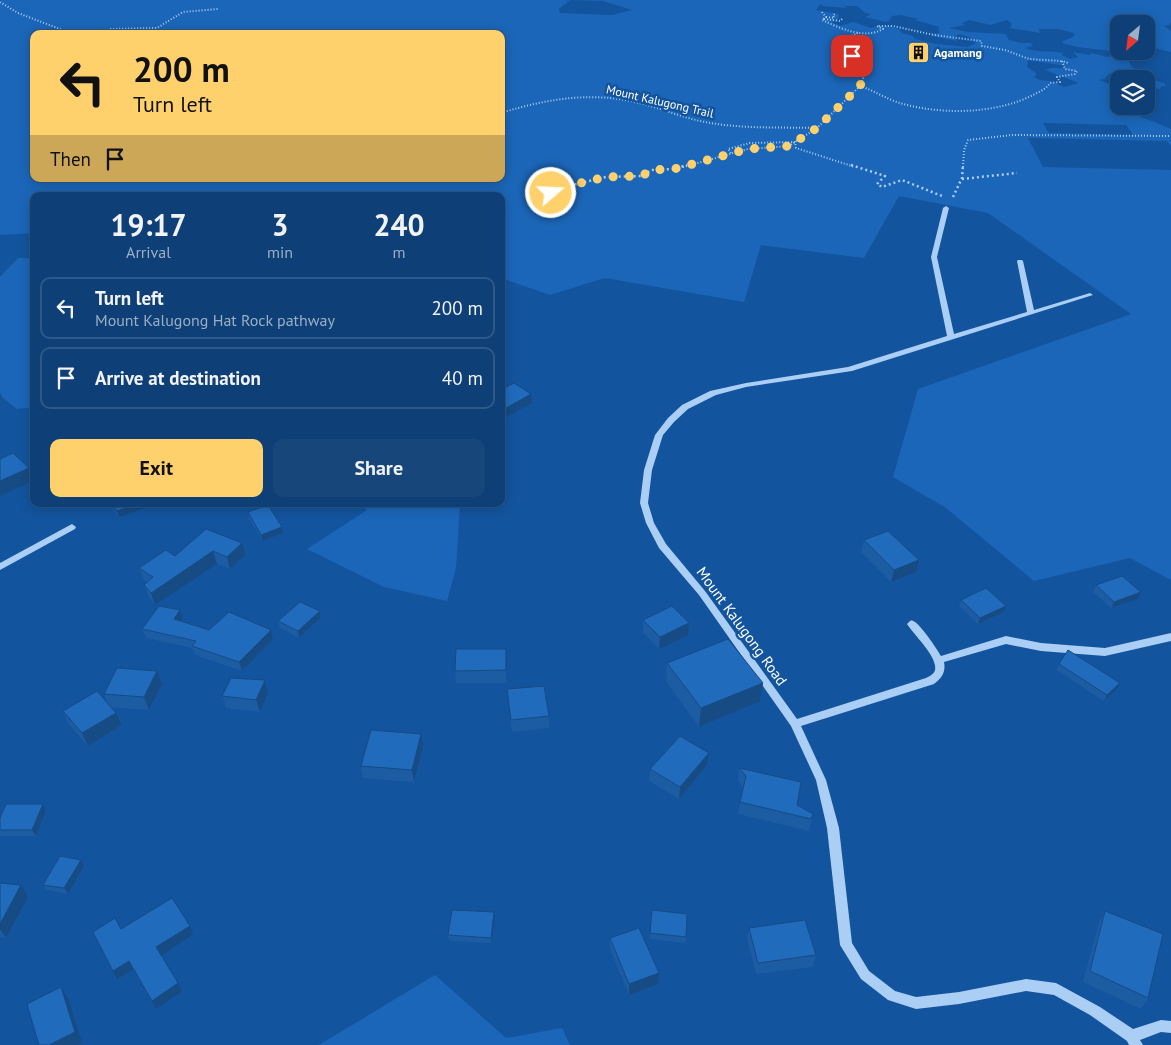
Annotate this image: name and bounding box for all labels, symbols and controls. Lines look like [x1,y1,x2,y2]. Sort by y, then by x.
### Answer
north arrow [1110,15,1155,60]
map controls [1110,15,1155,115]
pin [831,35,873,77]
building icon: Agamang [906,40,930,64]
icon: arrive [838,42,866,70]
place label: Agamang [934,45,982,60]
text: 200 m [133,46,230,92]
icon: left [50,50,115,115]
button: layers [1110,70,1155,115]
street label: Mount Kalugong Trail [605,81,716,121]
text: Turn left [133,90,212,118]
icon: arrive [101,145,129,173]
text: Then [50,147,91,171]
position arrow [524,166,576,218]
text: 19:17 [110,205,187,244]
text: 3 [272,205,289,244]
text: 240 [373,205,425,244]
text: Arrival [126,242,171,262]
text: min [267,242,293,262]
text: m [393,242,406,262]
text: Turn left [95,286,164,310]
icon: left [52,294,80,322]
text: 200 m [431,296,483,320]
text: Mount Kalugong Hat Rock pathway [95,310,335,330]
icon: arrive [52,364,80,392]
text: Arrive at destination [95,366,261,390]
text: 40 m [442,366,483,390]
button: Exit [50,439,263,497]
button: Share [273,439,485,497]
street label: Mount Kalugong Road [693,563,791,689]

